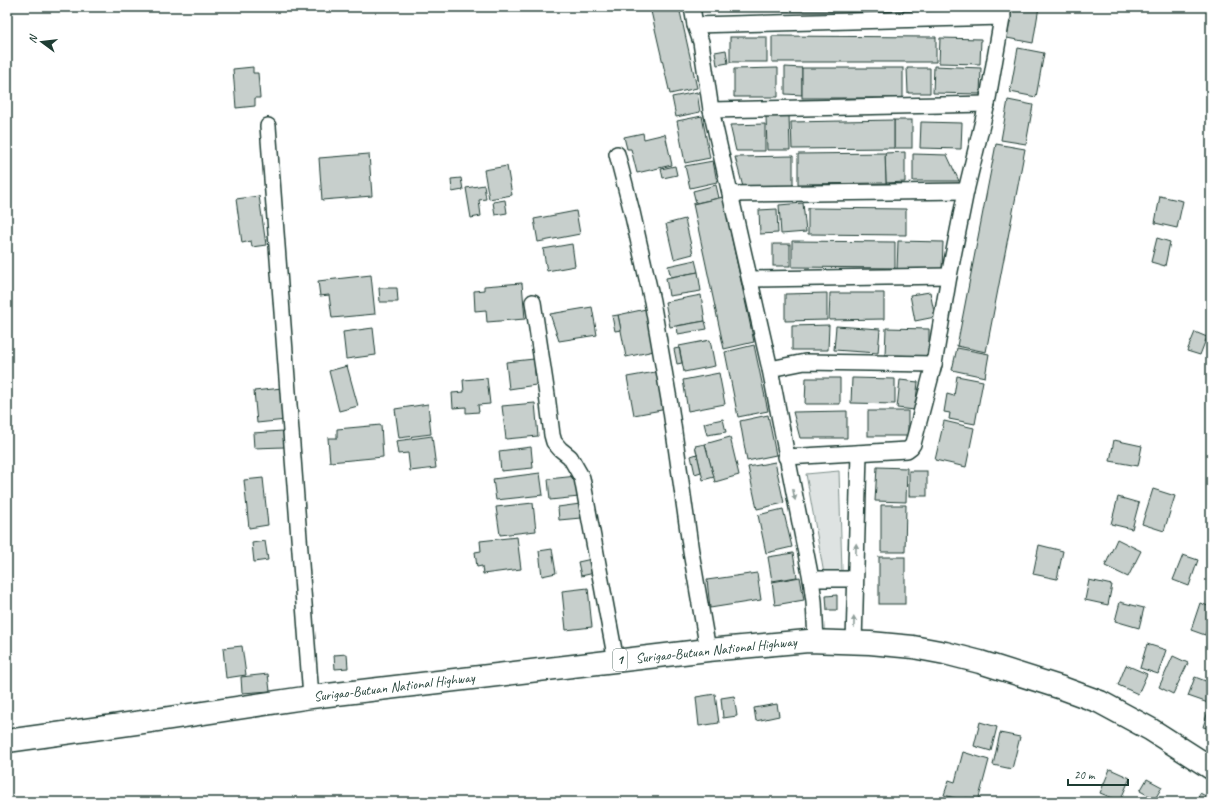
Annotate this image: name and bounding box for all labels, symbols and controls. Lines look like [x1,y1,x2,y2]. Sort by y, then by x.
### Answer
north arrow [22,22,62,62]
text: N [25,32,41,45]
one-way arrow [791,489,797,501]
one-way arrow [853,542,859,555]
one-way arrow [851,615,857,628]
street label: Surigao-Butuan National Highway [635,633,799,667]
road number: 1 [613,649,627,671]
street label: Surigao-Butuan National Highway [313,669,477,705]
scale bar [1068,761,1128,787]
text: 20 m [1074,767,1096,783]

